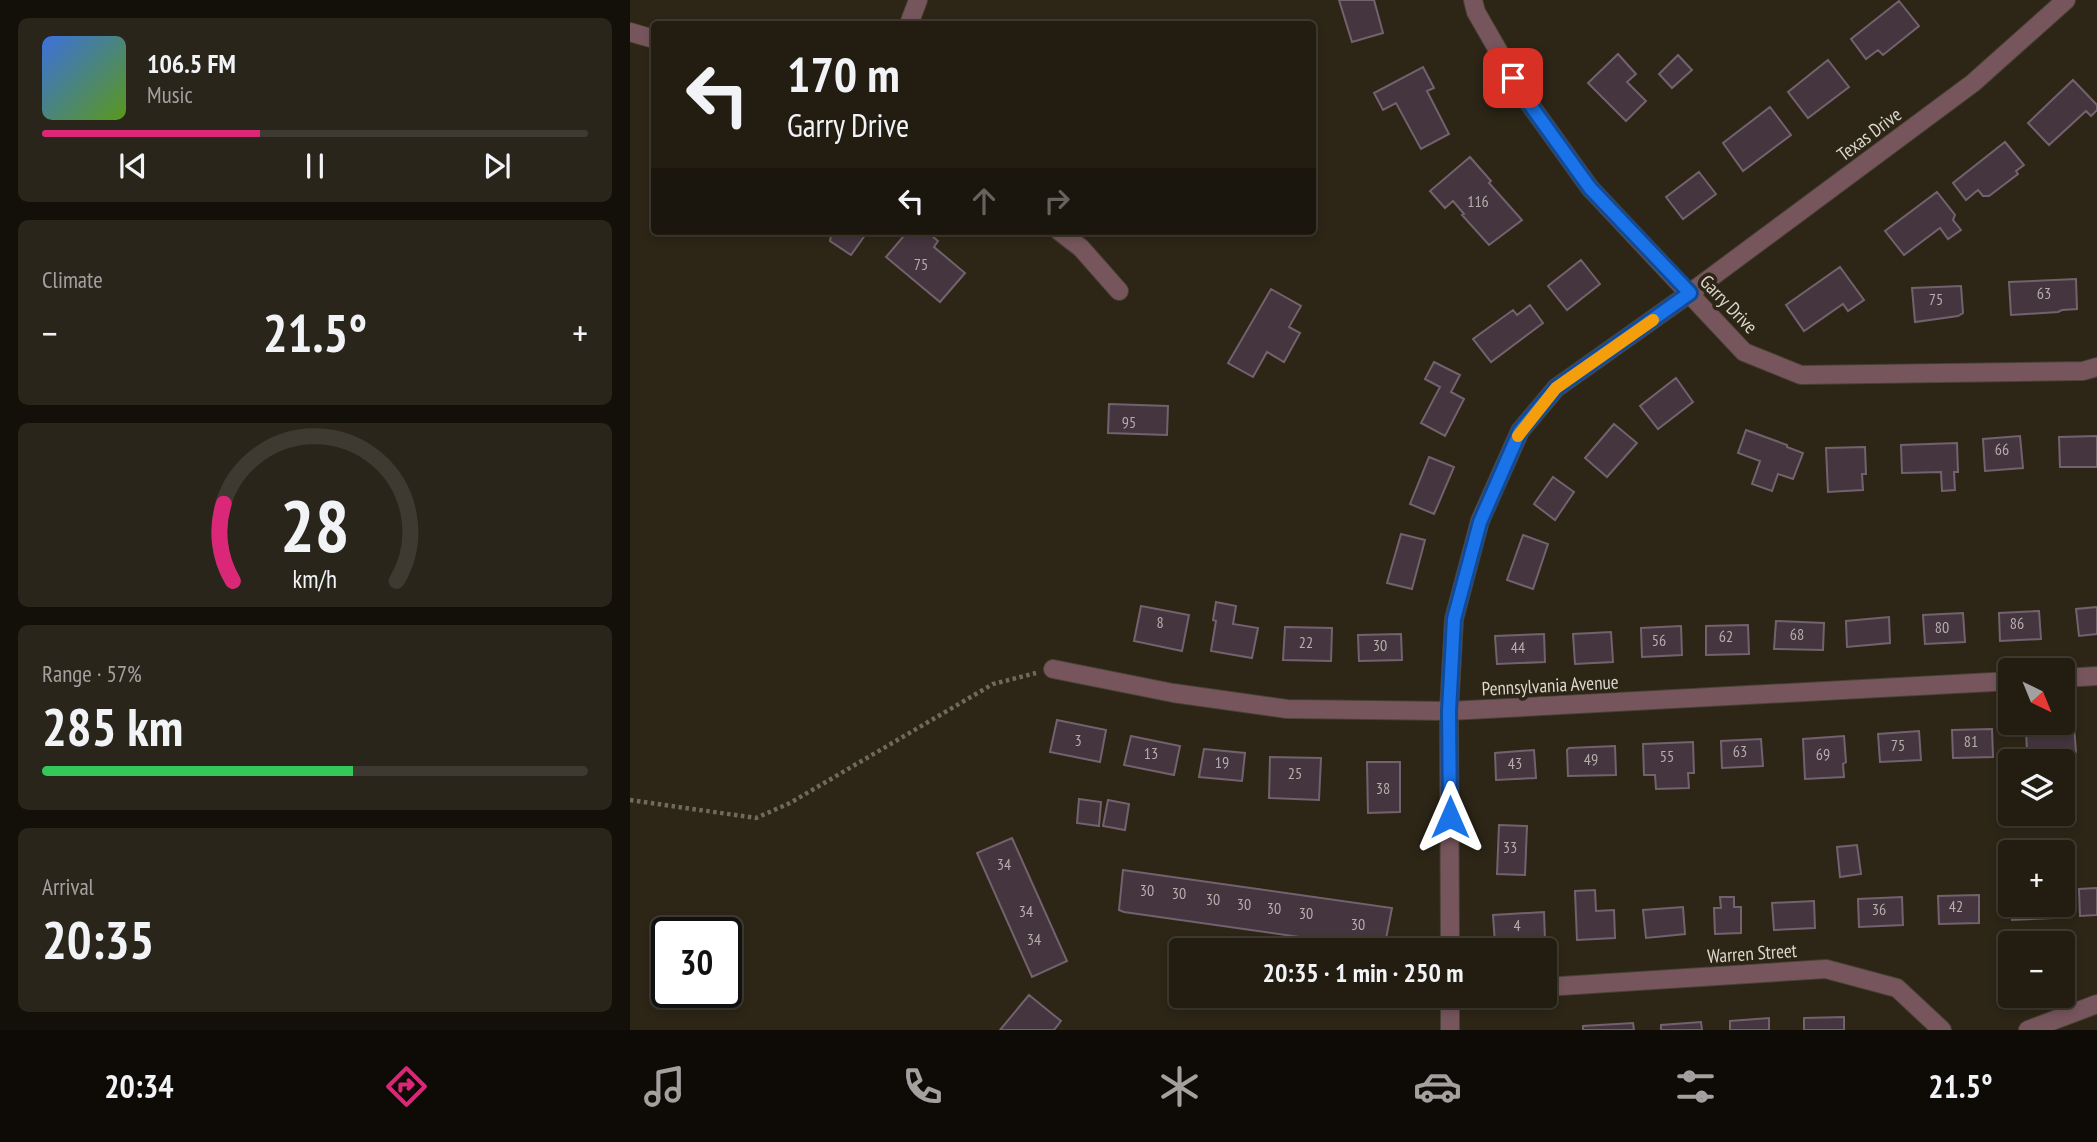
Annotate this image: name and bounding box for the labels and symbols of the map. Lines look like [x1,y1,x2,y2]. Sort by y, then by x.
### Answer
pin [1483,48,1543,108]
street label: Texas Drive [1832,102,1906,166]
house number: 116 [1467,191,1489,211]
house number: 75 [914,254,928,274]
street label: Garry Drive [1695,270,1763,339]
house number: 63 [2037,283,2051,303]
house number: 75 [1929,289,1943,309]
house number: 95 [1122,412,1136,432]
house number: 66 [1995,439,2009,459]
house number: 8 [1156,612,1164,632]
house number: 86 [2010,613,2024,633]
house number: 80 [1935,617,1949,637]
house number: 68 [1790,624,1804,644]
house number: 62 [1719,626,1733,646]
house number: 56 [1652,630,1666,650]
house number: 22 [1299,632,1313,652]
house number: 30 [1373,635,1387,655]
house number: 44 [1511,637,1525,657]
north arrow [1998,658,2076,735]
street label: Pennsylvania Avenue [1481,669,1619,701]
house number: 3 [1074,730,1082,750]
house number: 81 [1964,731,1978,751]
house number: 75 [1891,735,1905,755]
house number: 63 [1733,741,1747,761]
house number: 13 [1144,743,1158,763]
house number: 69 [1816,744,1830,764]
house number: 55 [1660,746,1674,766]
house number: 49 [1584,749,1598,769]
house number: 19 [1215,752,1229,772]
house number: 43 [1508,753,1522,773]
house number: 25 [1288,763,1302,783]
house number: 38 [1376,778,1390,798]
position arrow [1413,780,1487,854]
house number: 33 [1503,837,1517,857]
house number: 34 [997,854,1011,874]
house number: 30 [1140,880,1154,900]
house number: 30 [1172,883,1186,903]
house number: 30 [1206,889,1220,909]
house number: 30 [1237,894,1251,914]
house number: 42 [1949,896,1963,916]
house number: 30 [1267,898,1281,918]
house number: 36 [1872,899,1886,919]
house number: 34 [1019,901,1033,921]
house number: 30 [1299,903,1313,923]
house number: 30 [1351,914,1365,934]
house number: 4 [1513,915,1521,935]
speed limit sign: 30 [651,917,742,1008]
house number: 34 [1027,929,1041,949]
street label: Warren Street [1706,938,1798,968]

